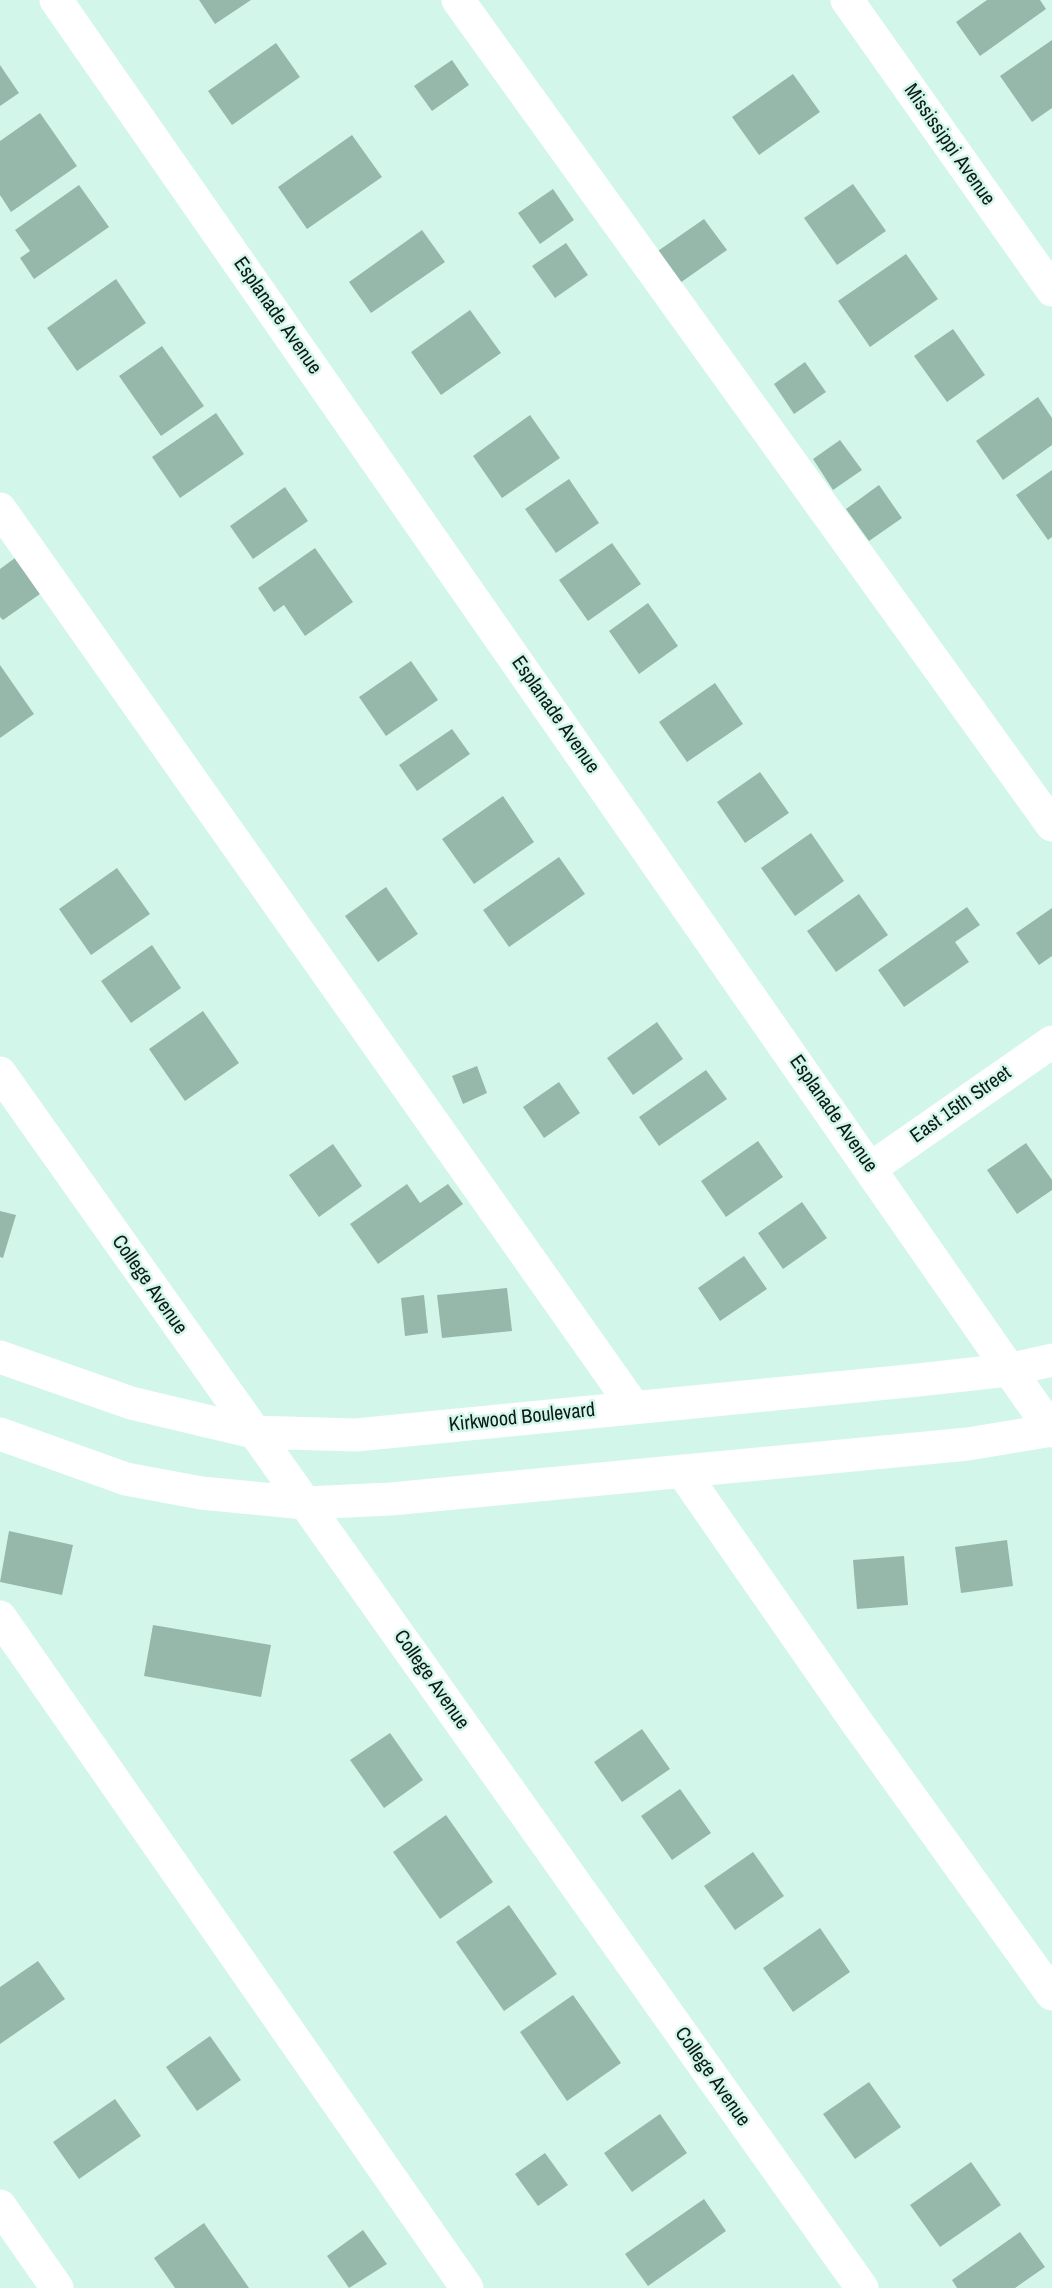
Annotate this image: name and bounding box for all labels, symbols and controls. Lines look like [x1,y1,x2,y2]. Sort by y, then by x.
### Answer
street label: Mississippi Avenue [898,80,1000,210]
street label: Esplanade Avenue [228,253,326,379]
street label: Esplanade Avenue [506,652,604,778]
street label: Esplanade Avenue [784,1051,882,1177]
street label: East 15th Street [906,1061,1016,1149]
street label: College Avenue [106,1231,192,1339]
street label: Kirkwood Boulevard [448,1398,596,1438]
street label: College Avenue [388,1626,474,1734]
street label: College Avenue [669,2023,755,2131]

